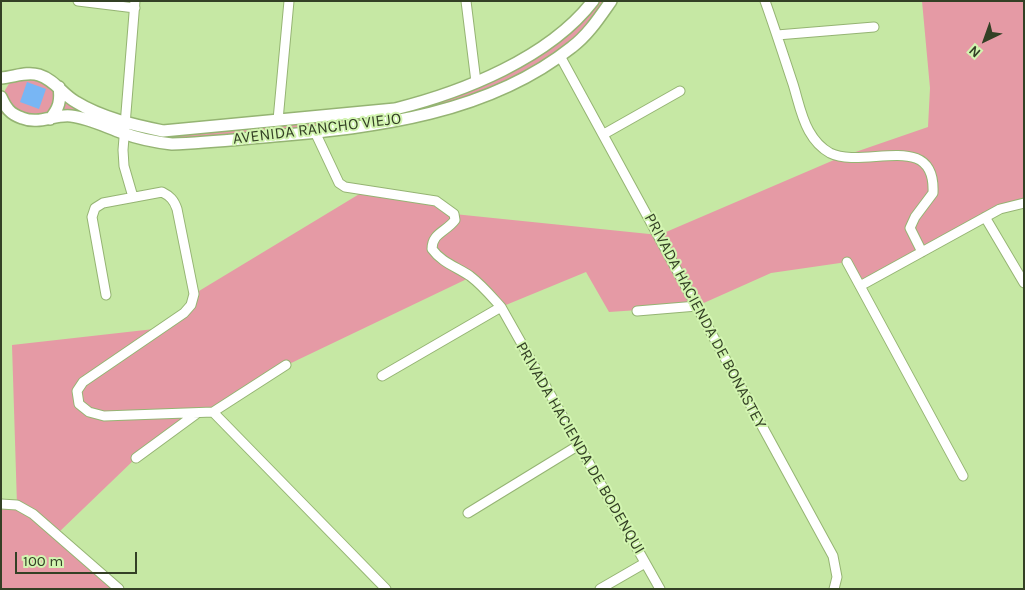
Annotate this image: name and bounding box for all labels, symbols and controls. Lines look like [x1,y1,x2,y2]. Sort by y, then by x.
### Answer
north arrow [960,15,1010,65]
text: N [965,42,984,61]
street label: AVENIDA RANCHO VIEJO [232,109,402,149]
street label: PRIVADA HACIENDA DE BONASTEY [640,210,770,432]
street label: PRIVADA HACIENDA DE BODENQUI [511,339,649,557]
scale bar [18,542,140,574]
text: 100 m [23,552,63,570]

